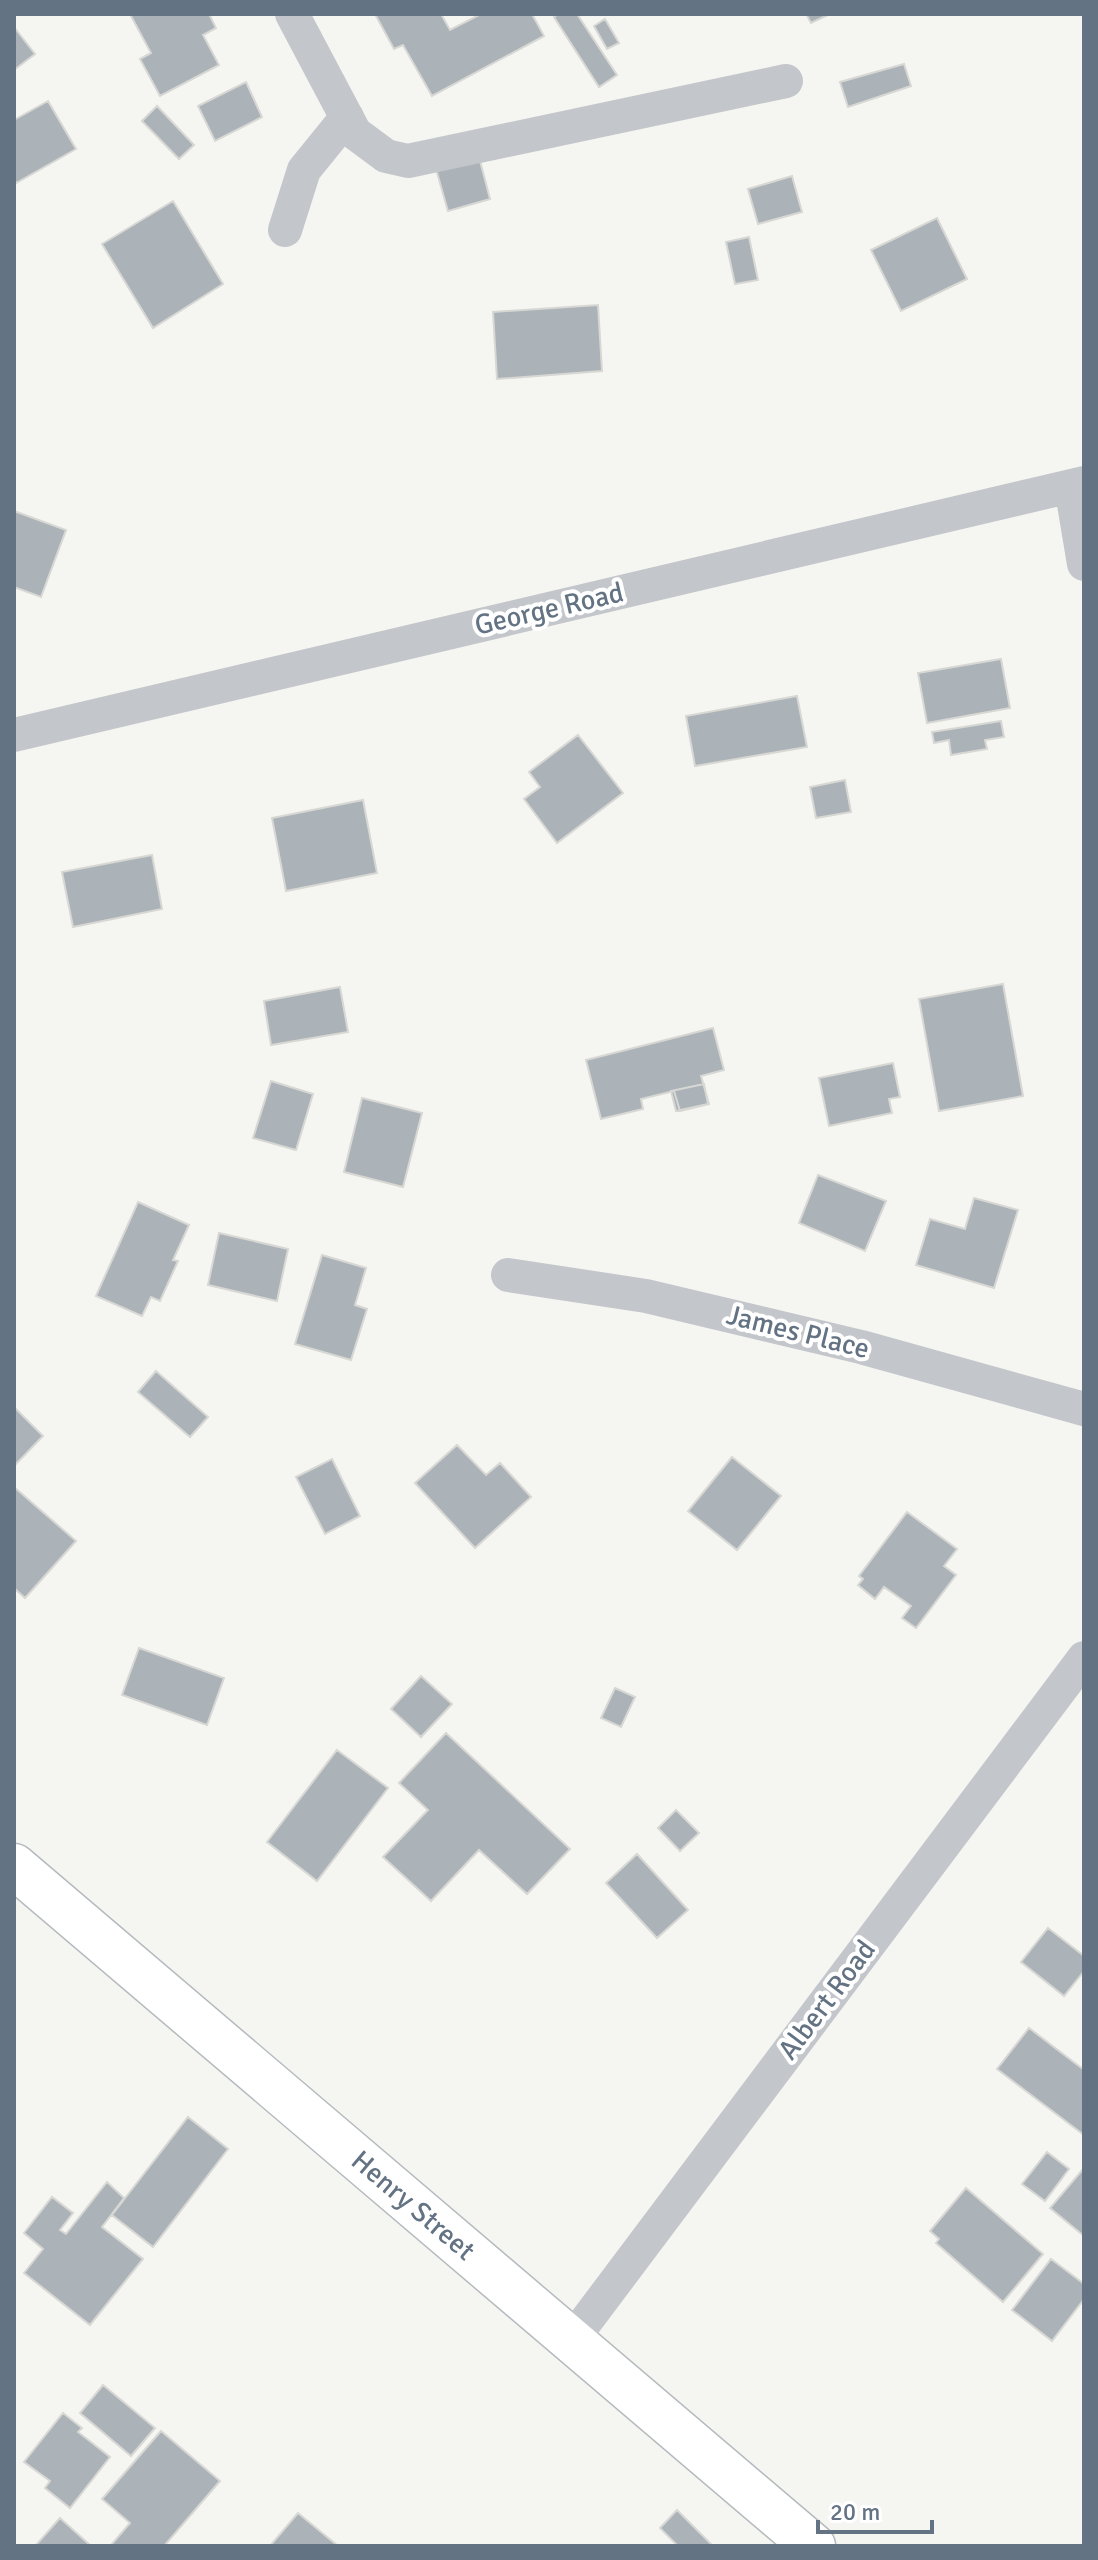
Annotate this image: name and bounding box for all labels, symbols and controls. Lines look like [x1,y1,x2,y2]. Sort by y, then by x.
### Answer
street label: George Road [471,575,627,643]
street label: James Place [723,1298,873,1366]
street label: Albert Road [771,1934,883,2066]
street label: Henry Street [344,2144,482,2268]
scale bar [818,2484,932,2534]
text: 20 m [830,2497,880,2527]

